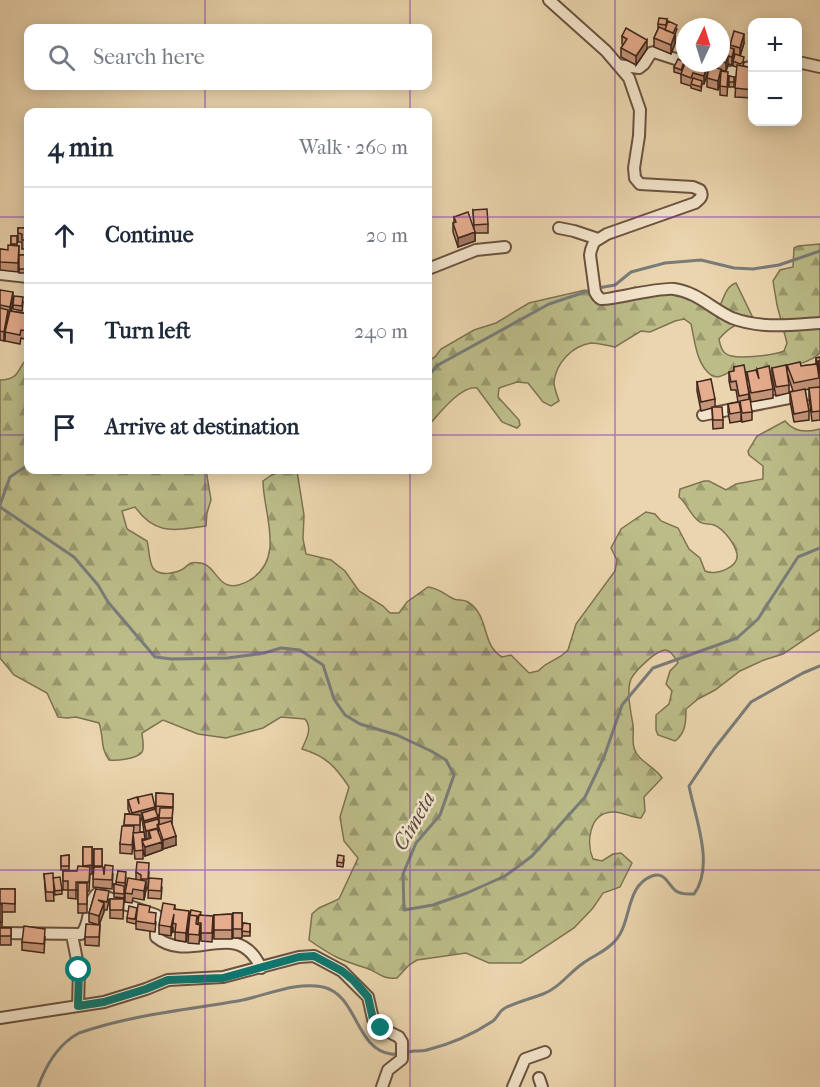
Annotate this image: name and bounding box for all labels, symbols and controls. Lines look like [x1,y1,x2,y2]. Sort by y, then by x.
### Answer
north arrow [676,18,730,72]
map controls [748,18,802,126]
button: + [748,18,802,72]
search box [24,24,432,90]
icon: search [45,41,78,74]
text: Search here [93,44,205,70]
button: − [748,72,802,126]
text: 4 min [48,132,113,163]
text: Walk · 260 m [299,136,408,159]
icon: ahead [48,219,81,252]
text: Continue [105,222,194,248]
text: 20 m [366,224,408,247]
icon: left [48,315,81,348]
text: Turn left [105,318,191,344]
text: 240 m [354,320,408,343]
icon: arrive [48,411,81,444]
text: Arrive at destination [105,414,299,440]
water label: Cimeta [388,788,440,854]
route start [65,956,91,982]
route end [367,1014,393,1040]

